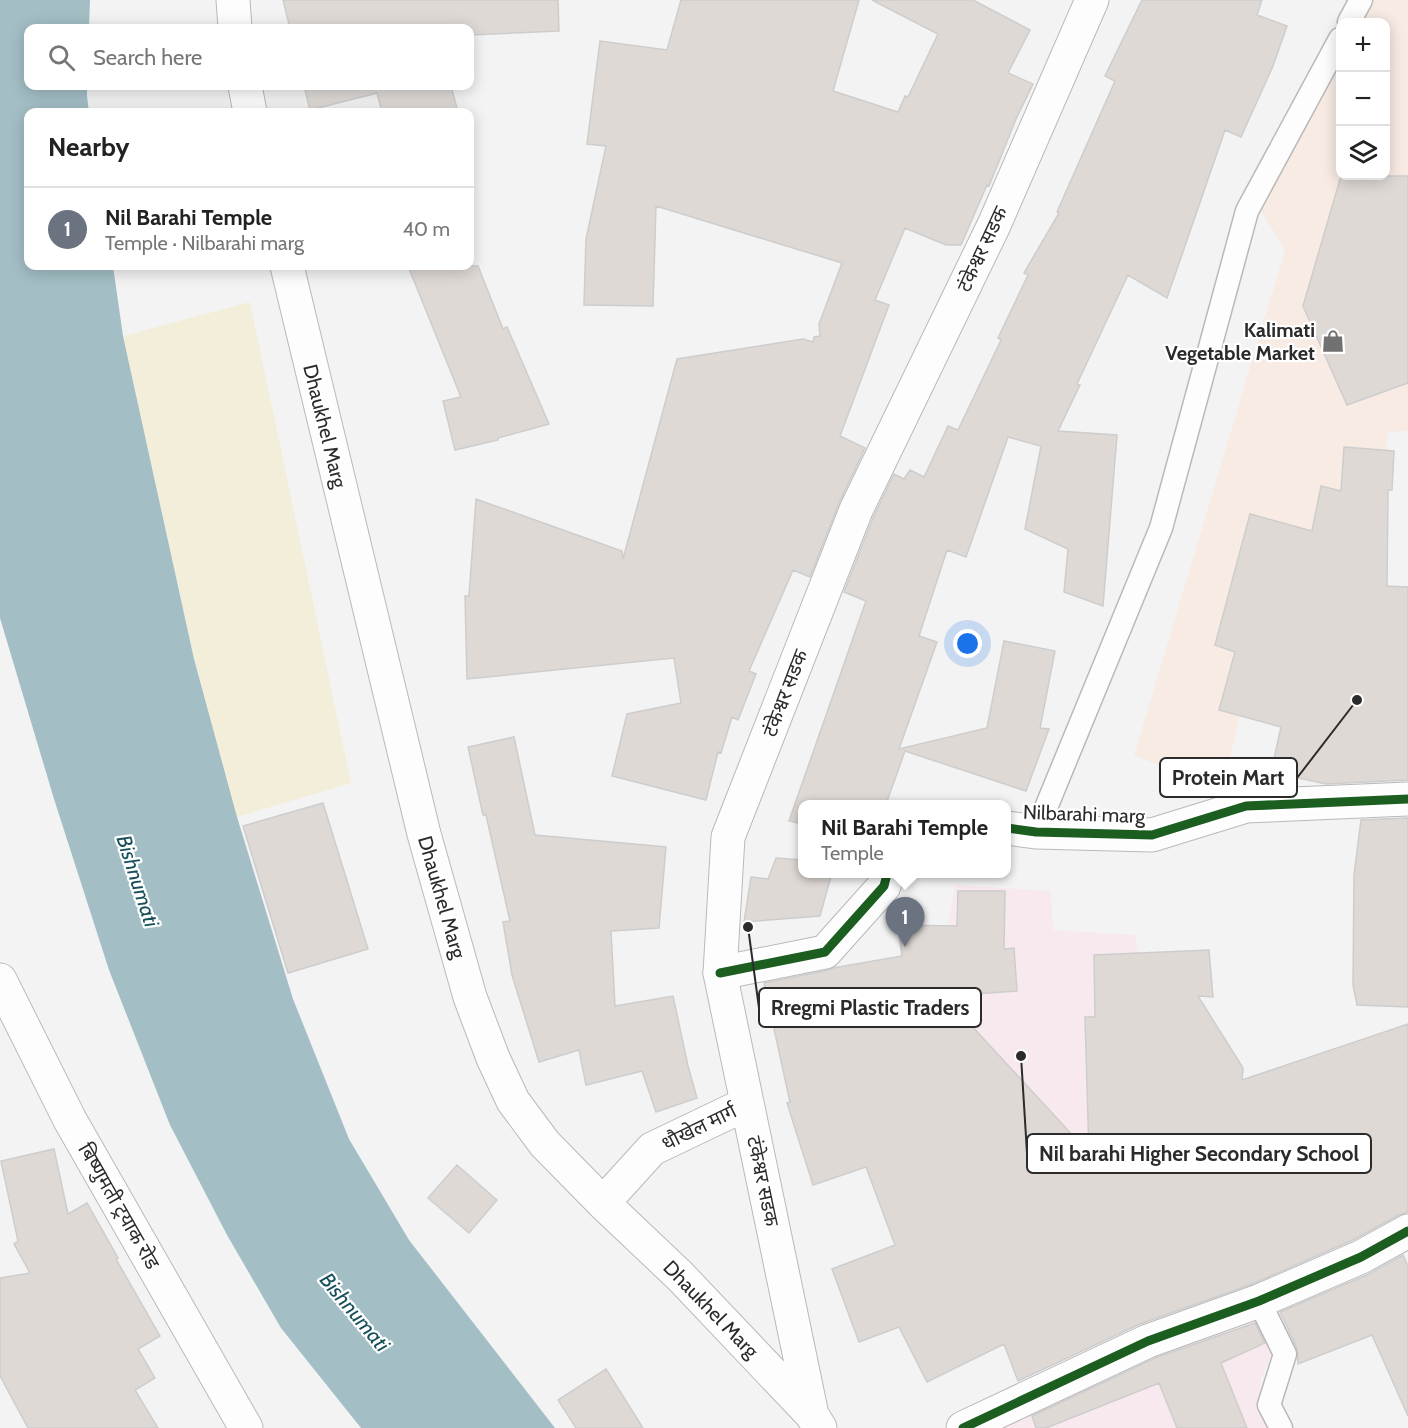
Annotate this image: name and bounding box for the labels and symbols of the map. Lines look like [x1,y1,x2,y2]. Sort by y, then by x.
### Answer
street label: टंकेश्वर सडक [952,202,1012,296]
place label: Kalimati Vegetable Market [1165,318,1315,365]
shop icon: Kalimati Vegetable Market [1320,328,1346,354]
street label: Dhaukhel Marg [298,362,352,491]
your location [953,629,982,658]
street label: टंकेश्वर सडक [757,645,813,740]
callout: Protein Mart [1160,758,1297,797]
text: Protein Mart [1172,765,1284,790]
street label: Nilbarahi marg [1023,800,1147,828]
water label: Bishnumati [111,832,165,931]
street label: Dhaukhel Marg [413,833,471,962]
pin: 1 [886,898,924,947]
callout: Rregmi Plastic Traders [759,988,981,1027]
text: Rregmi Plastic Traders [771,995,969,1020]
street label: धौखेल मार्ग [658,1098,741,1155]
street label: टंकेश्वर सडक [742,1134,784,1229]
callout: Nil barahi Higher Secondary School [1027,1134,1371,1173]
street label: बिष्णुमती ट्रयाक रोड [72,1139,165,1274]
text: Nil barahi Higher Secondary School [1039,1141,1359,1166]
street label: Dhaukhel Marg [658,1255,764,1364]
water label: Bishnumati [315,1268,395,1357]

